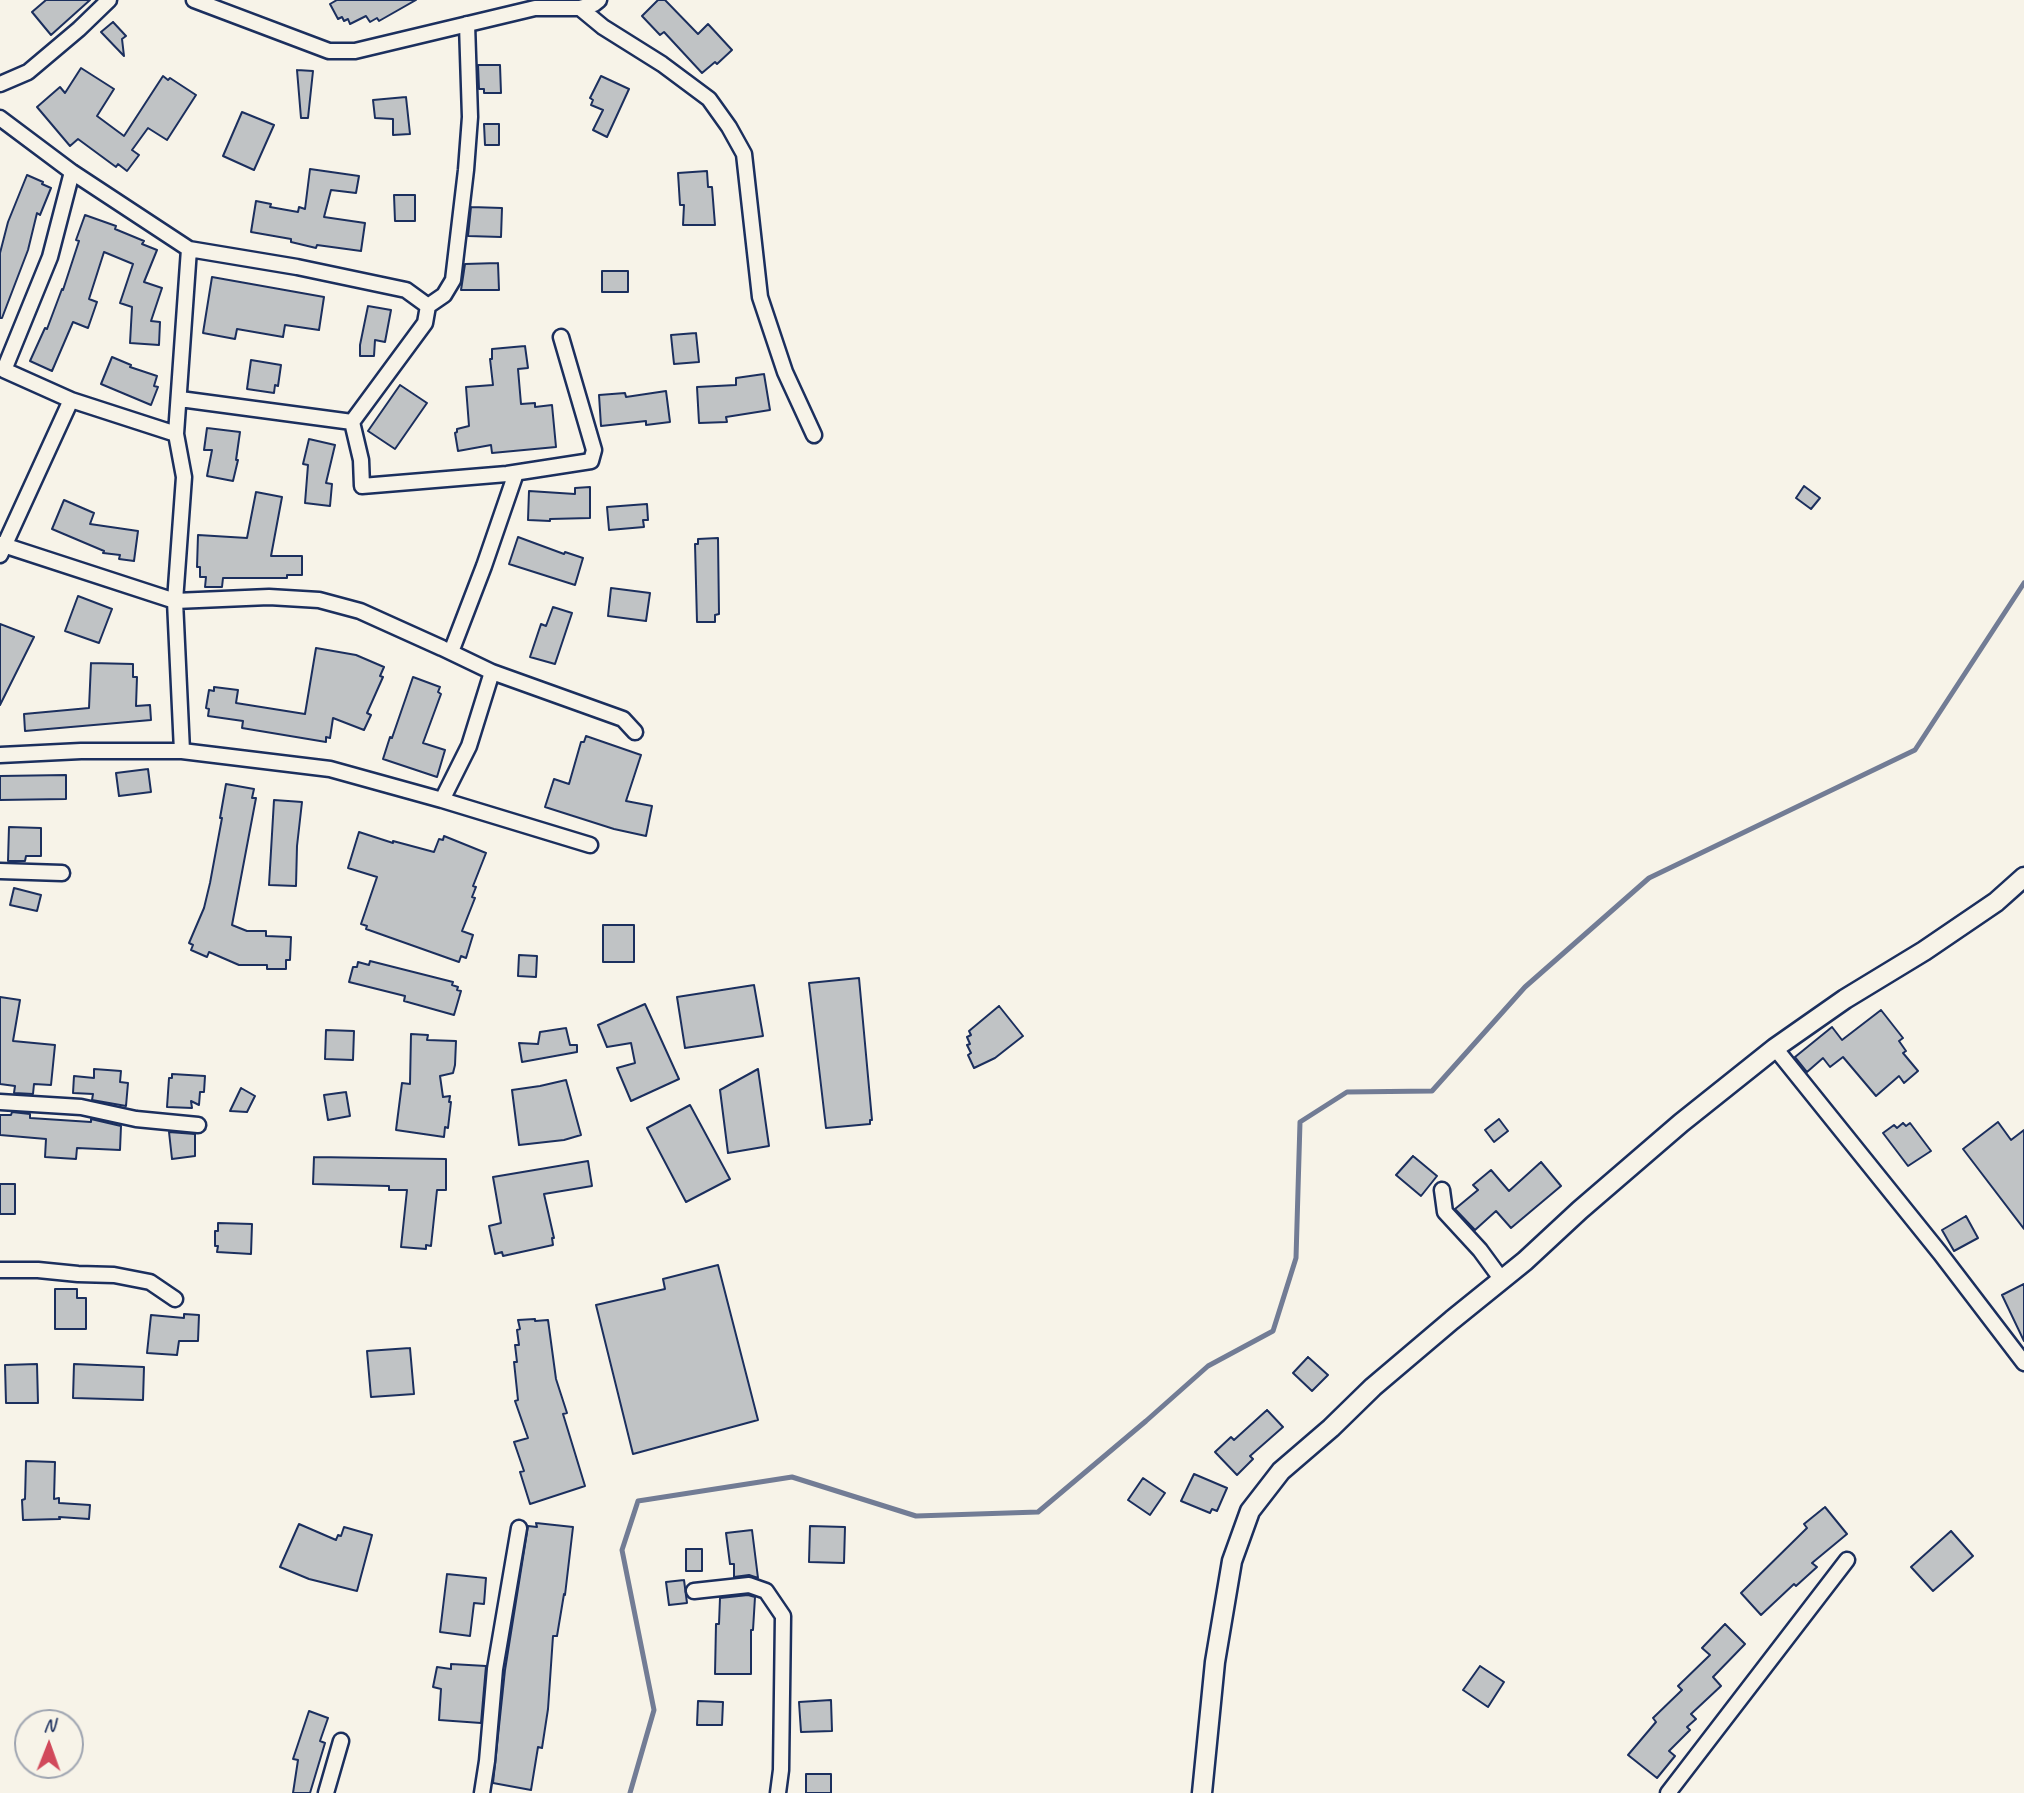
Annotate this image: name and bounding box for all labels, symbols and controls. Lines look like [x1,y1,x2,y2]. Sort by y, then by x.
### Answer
north arrow [14,1709,84,1779]
text: N [43,1713,55,1737]

